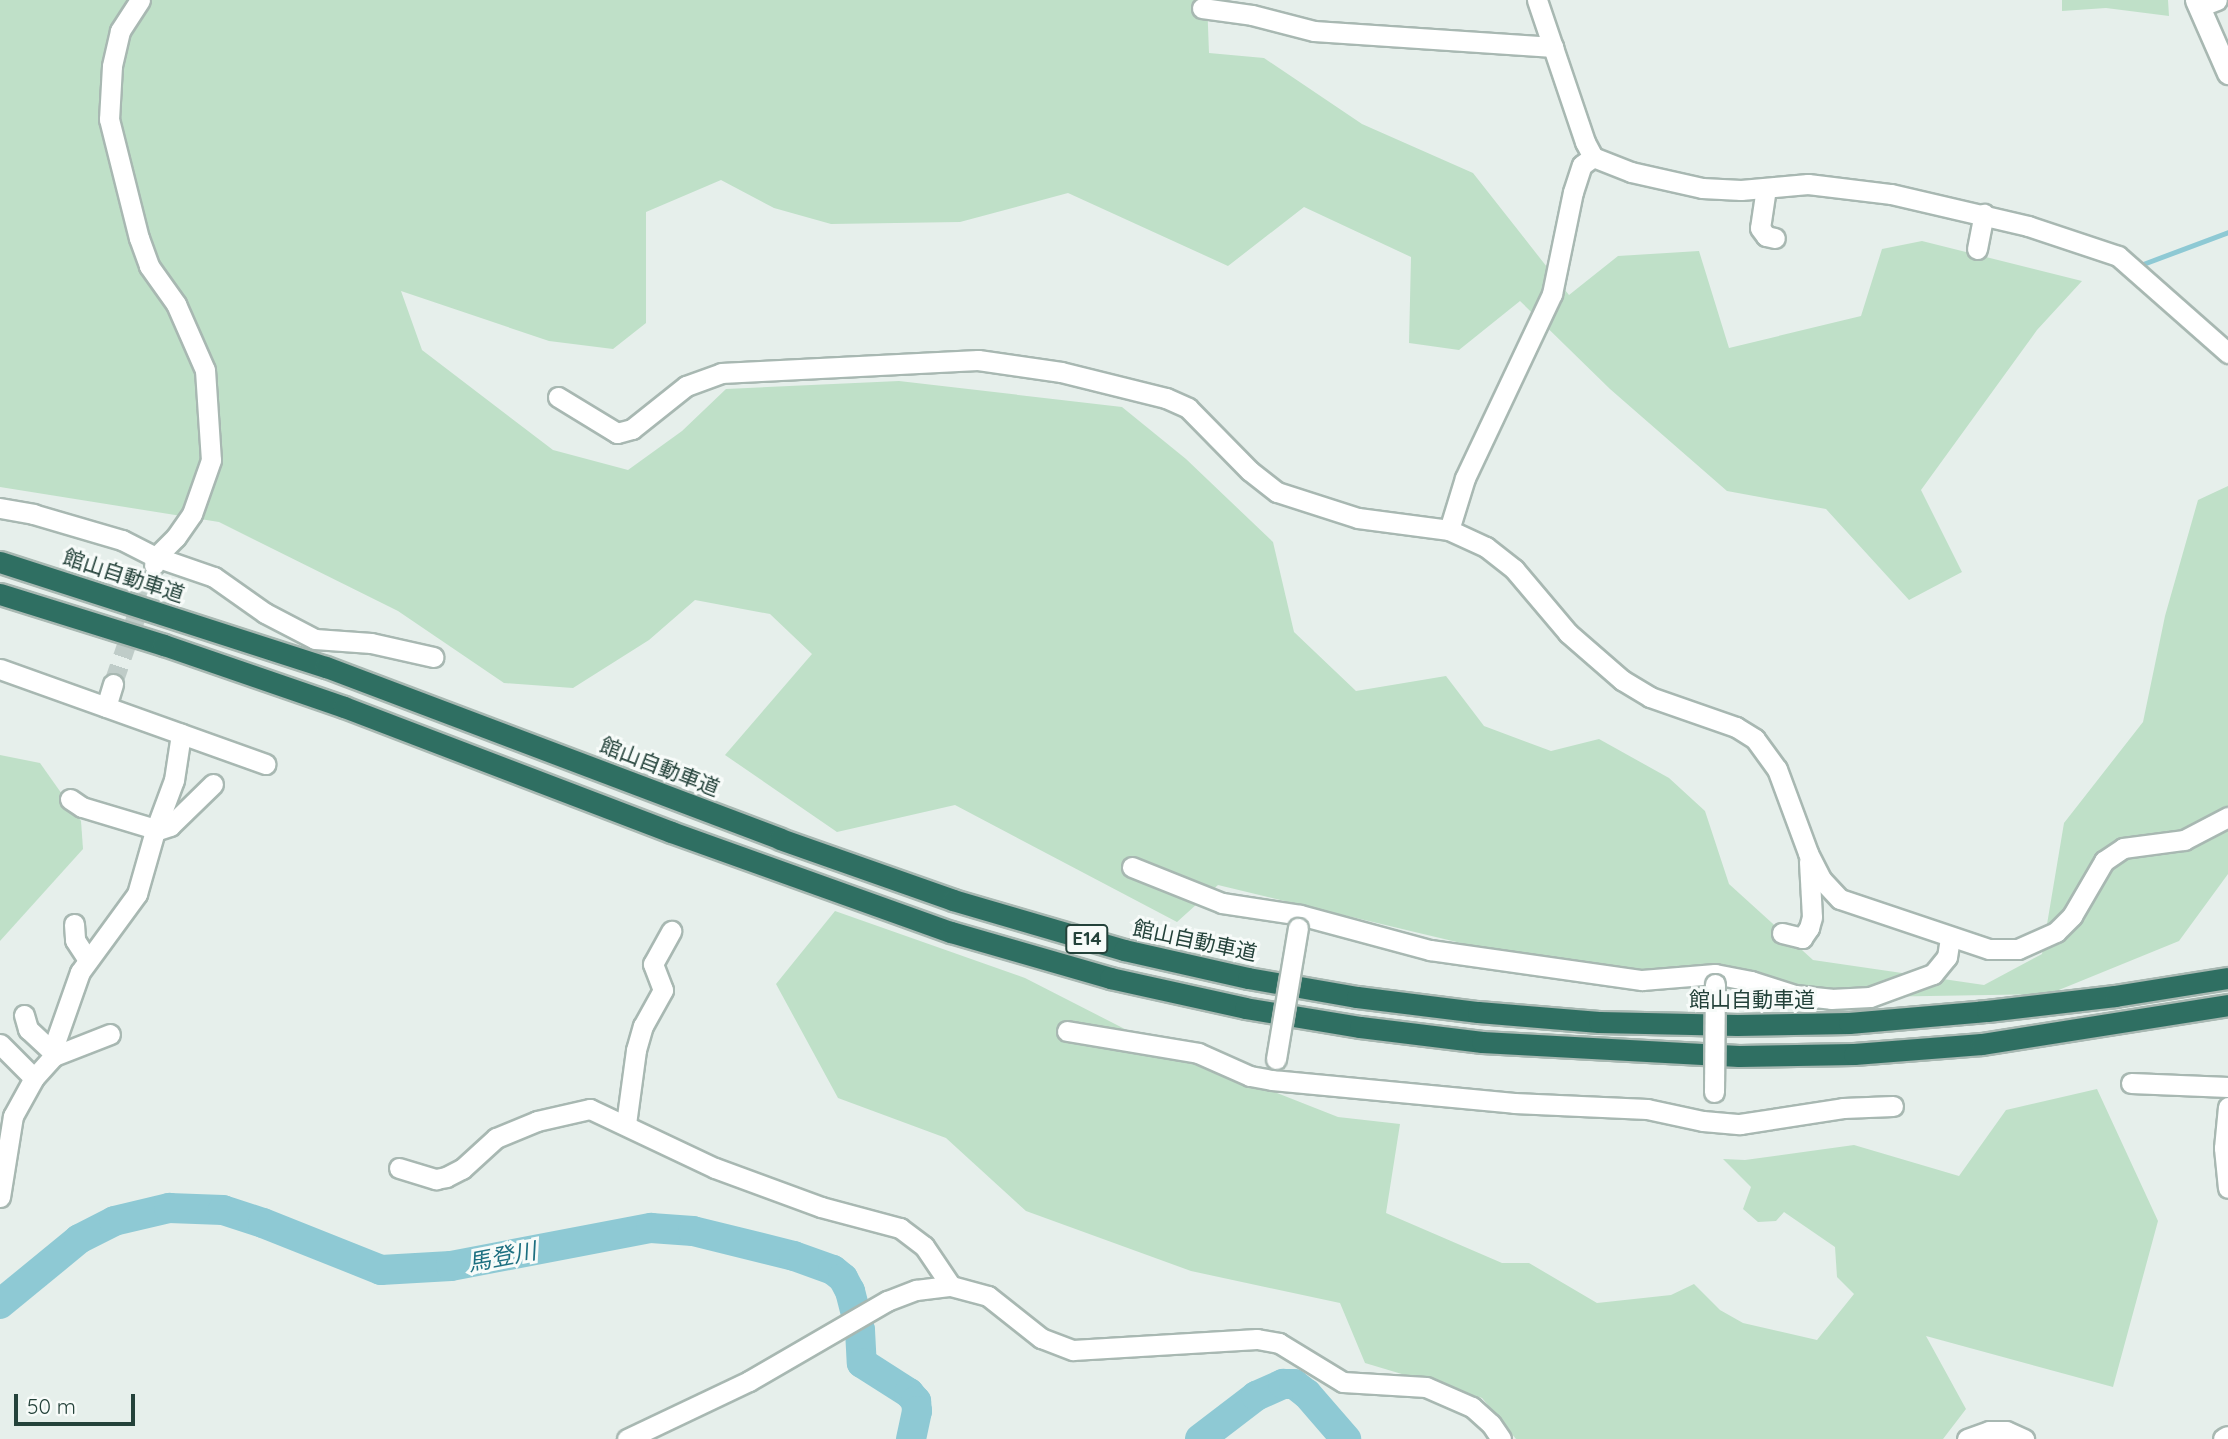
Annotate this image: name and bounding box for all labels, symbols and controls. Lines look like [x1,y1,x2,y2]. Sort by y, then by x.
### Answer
street label: 館山自動車道 [60,544,188,606]
street label: 館山自動車道 [597,732,723,800]
street label: 館山自動車道 [1131,915,1259,965]
road number: E14 [1064,923,1110,954]
street label: 館山自動車道 [1689,986,1815,1012]
water label: 馬登川 [466,1237,538,1277]
scale bar [18,1380,138,1424]
text: 50 m [27,1393,76,1419]

